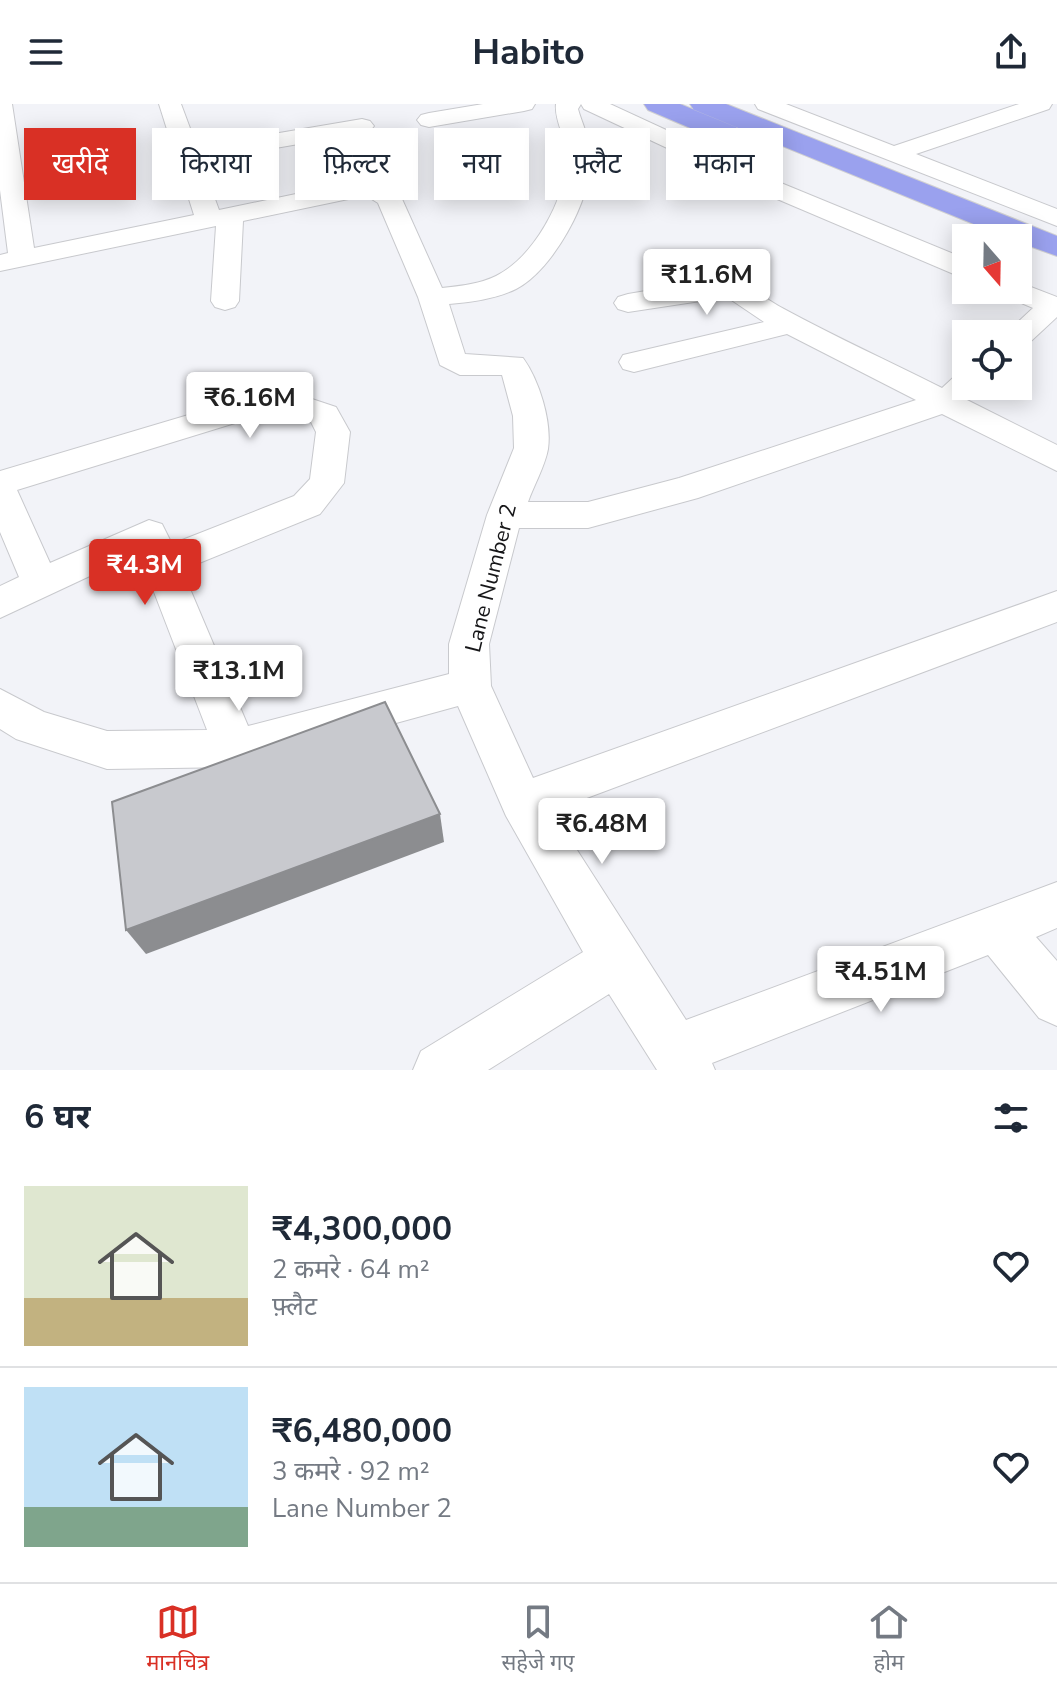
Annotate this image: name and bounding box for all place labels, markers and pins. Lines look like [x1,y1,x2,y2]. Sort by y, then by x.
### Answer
pin: ₹11.6M [642,249,772,317]
pin: ₹6.16M [185,372,315,440]
pin: ₹4.3M [89,539,201,607]
pin: ₹13.1M [174,645,304,713]
pin: ₹6.48M [537,798,667,866]
pin: ₹4.51M [816,946,946,1014]

